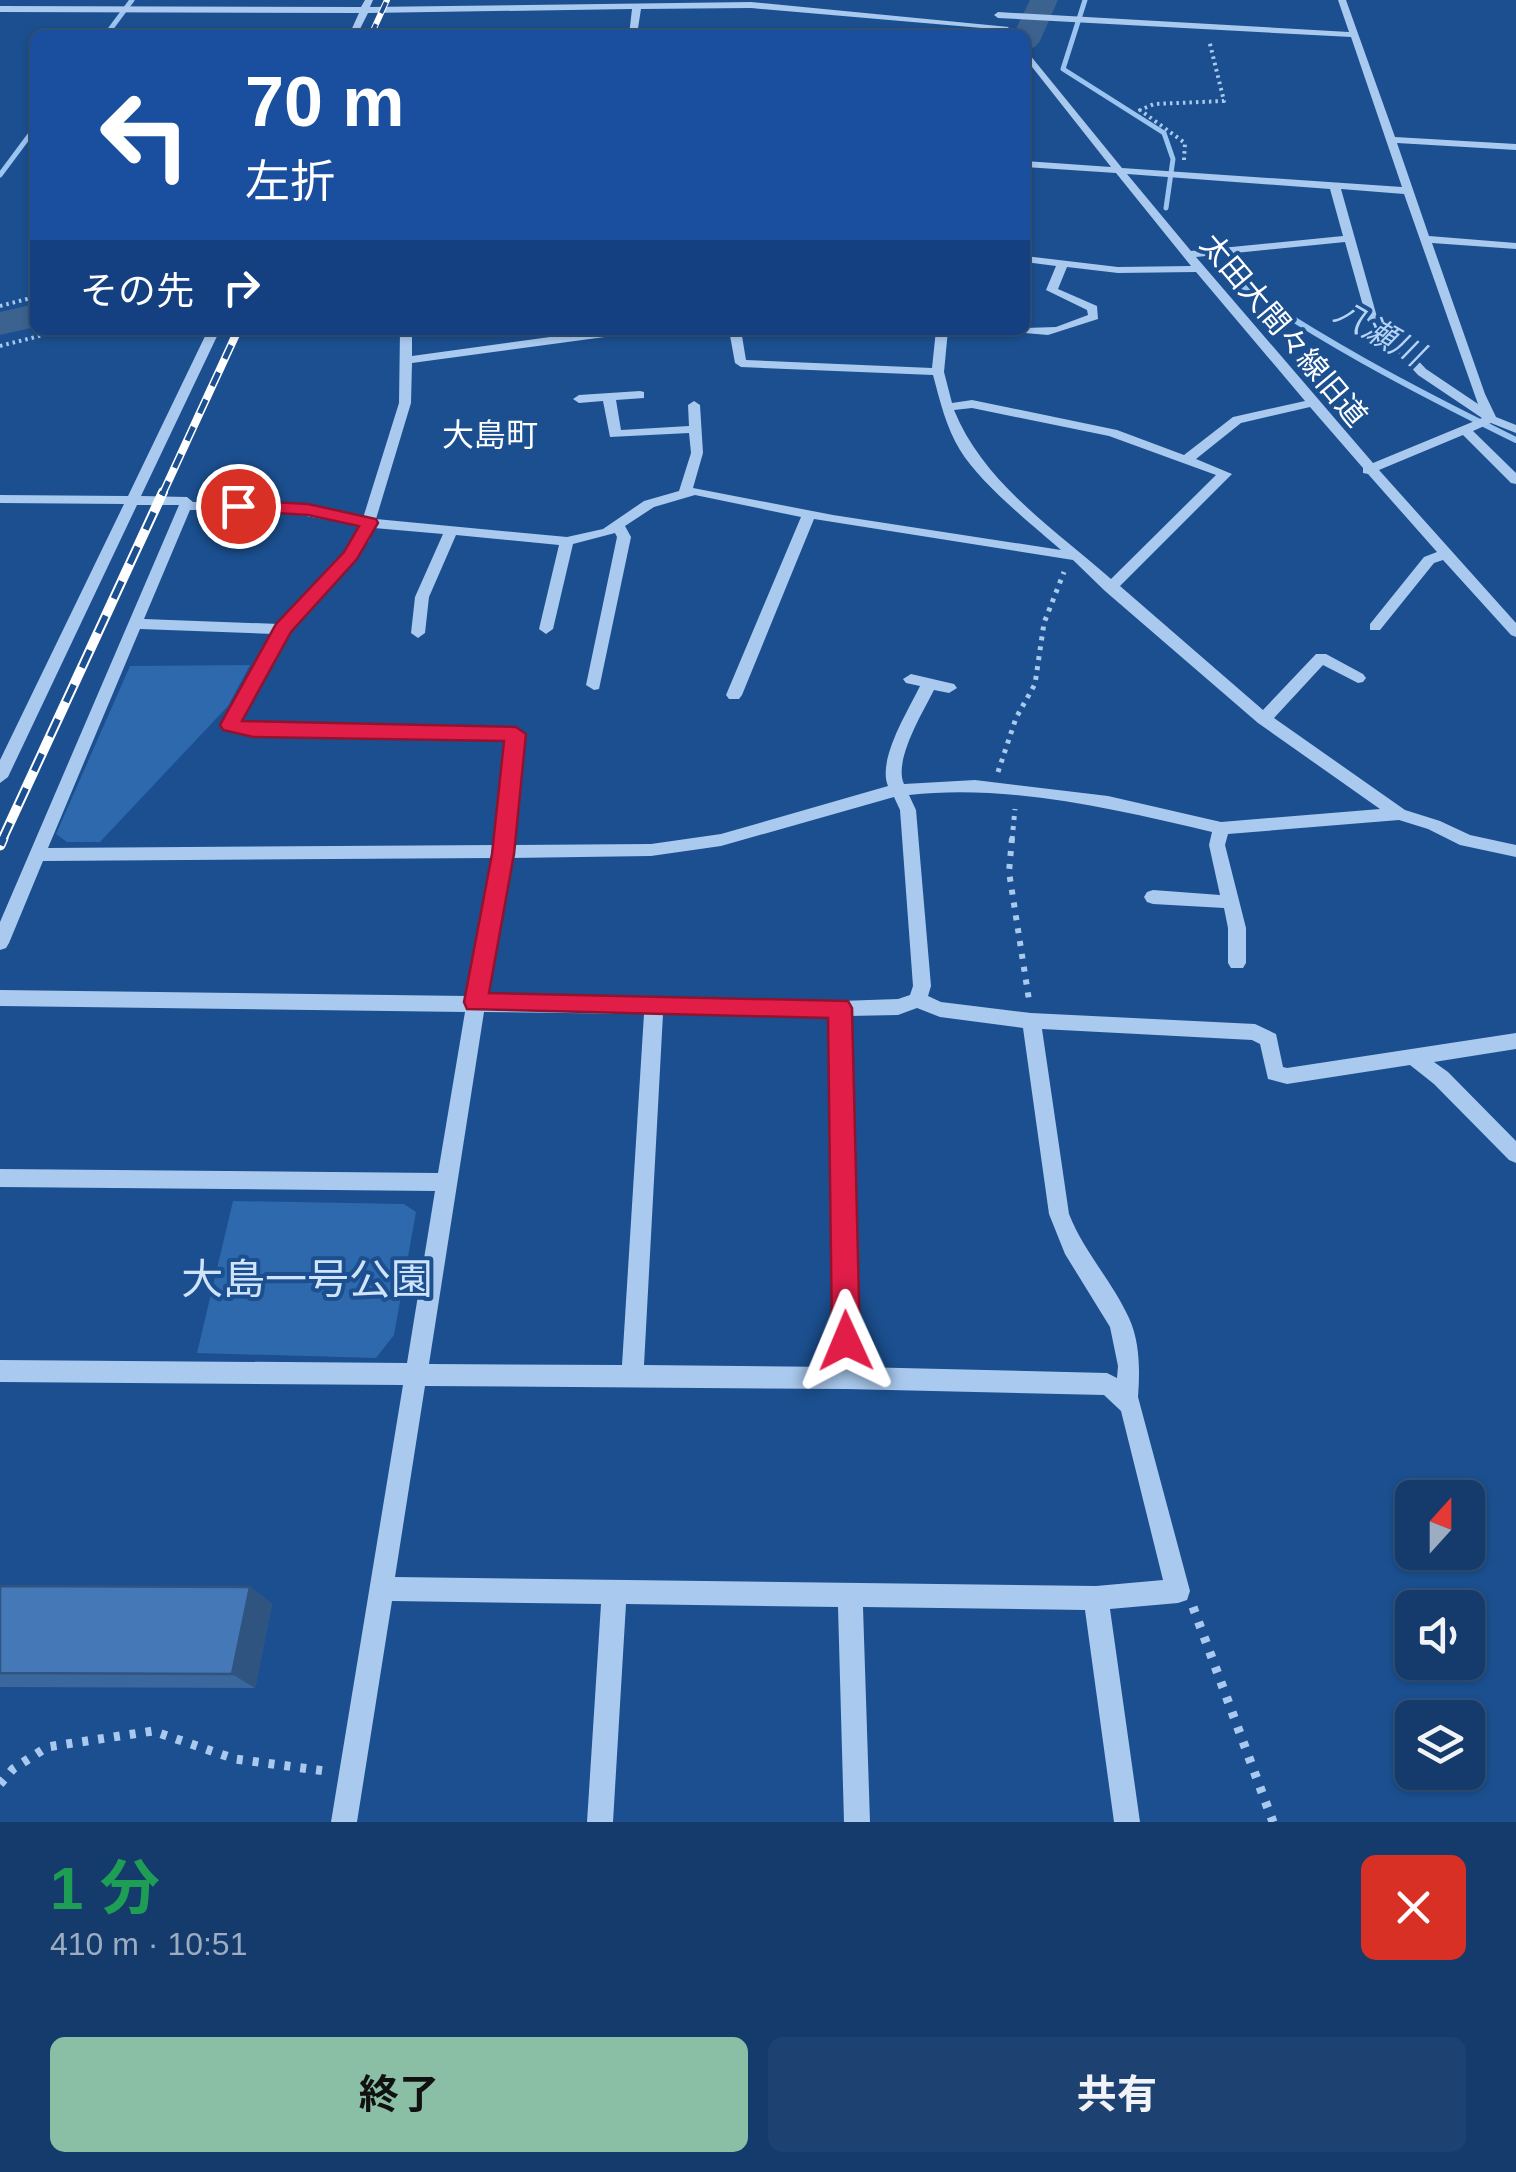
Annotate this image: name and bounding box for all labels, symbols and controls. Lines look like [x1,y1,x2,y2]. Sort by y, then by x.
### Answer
text: 70 m [245,63,405,141]
icon: left [80,70,210,200]
text: 左折 [245,156,335,207]
street label: 太田大間々線旧道 [1194,227,1374,433]
icon: right [214,260,269,315]
text: その先 [80,270,194,312]
water label: 八瀬川 [1328,293,1432,374]
district label: 大島町 [442,417,538,453]
pin [196,464,281,549]
icon: arrive [211,479,266,534]
park label: 大島一号公園 [181,1256,433,1303]
position arrow [794,1289,898,1393]
north arrow [1395,1480,1485,1570]
map controls [1395,1480,1485,1790]
button: sound [1395,1590,1485,1680]
button: layers [1395,1700,1485,1790]
text: 1 分 [50,1855,160,1922]
button: close [1361,1855,1466,1960]
text: 410 m · 10:51 [50,1926,247,1962]
button: 終了 [50,2037,748,2152]
button: 共有 [768,2037,1466,2152]

